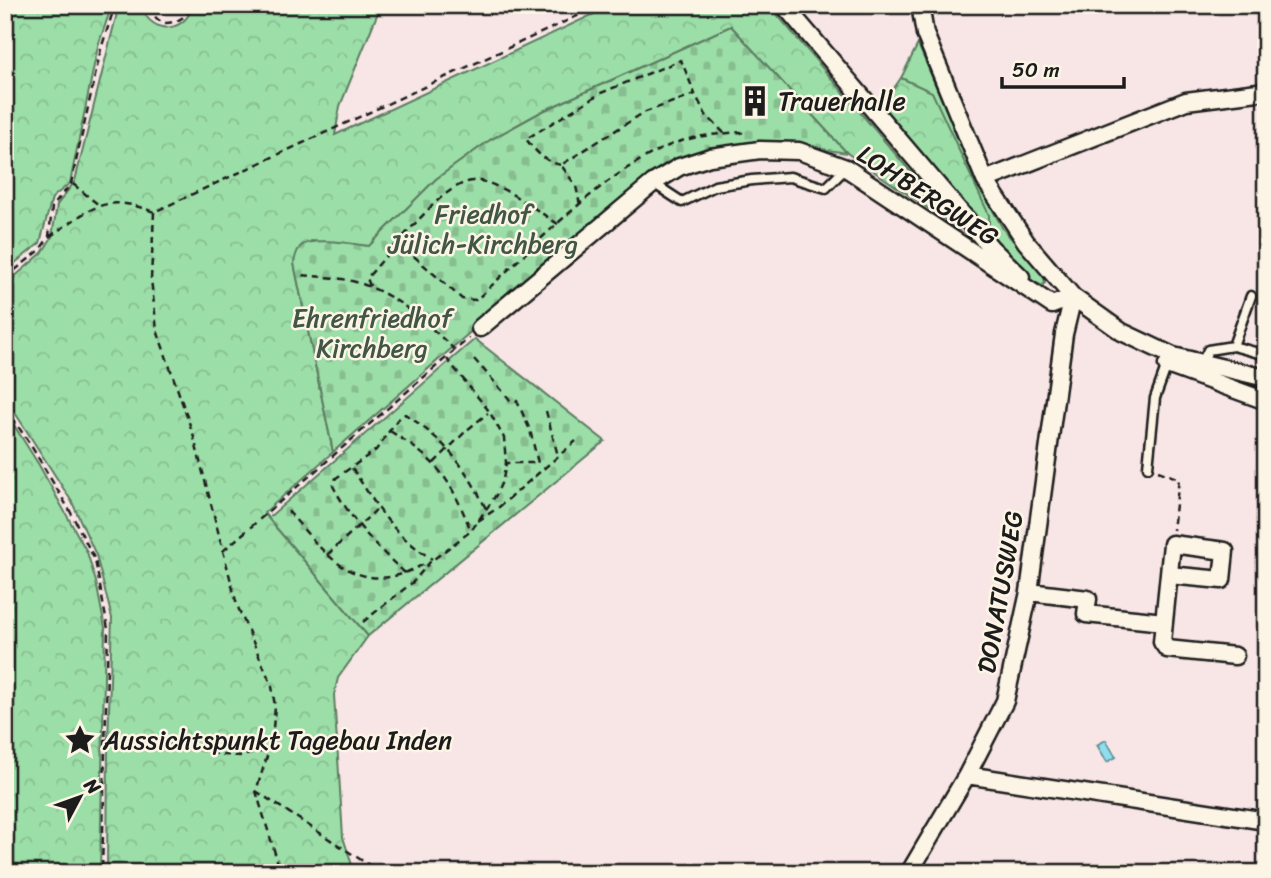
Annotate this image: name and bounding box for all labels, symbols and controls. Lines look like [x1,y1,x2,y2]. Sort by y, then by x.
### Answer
scale bar [1002,46,1124,90]
text: 50 m [1012,51,1060,89]
place label: Trauerhalle [778,78,906,124]
building icon: Trauerhalle [738,84,772,118]
street label: LOHBERGWEG [848,132,1008,258]
park label: Friedhof Jülich-Kirchberg [387,191,578,267]
park label: Ehrenfriedhof Kirchberg [292,295,455,371]
street label: DONATUSWEG [963,507,1037,677]
place label: Aussichtspunkt Tagebau Inden [102,717,452,763]
place icon: Aussichtspunkt Tagebau Inden [63,723,97,757]
north arrow [46,762,116,832]
text: N [75,770,110,803]

